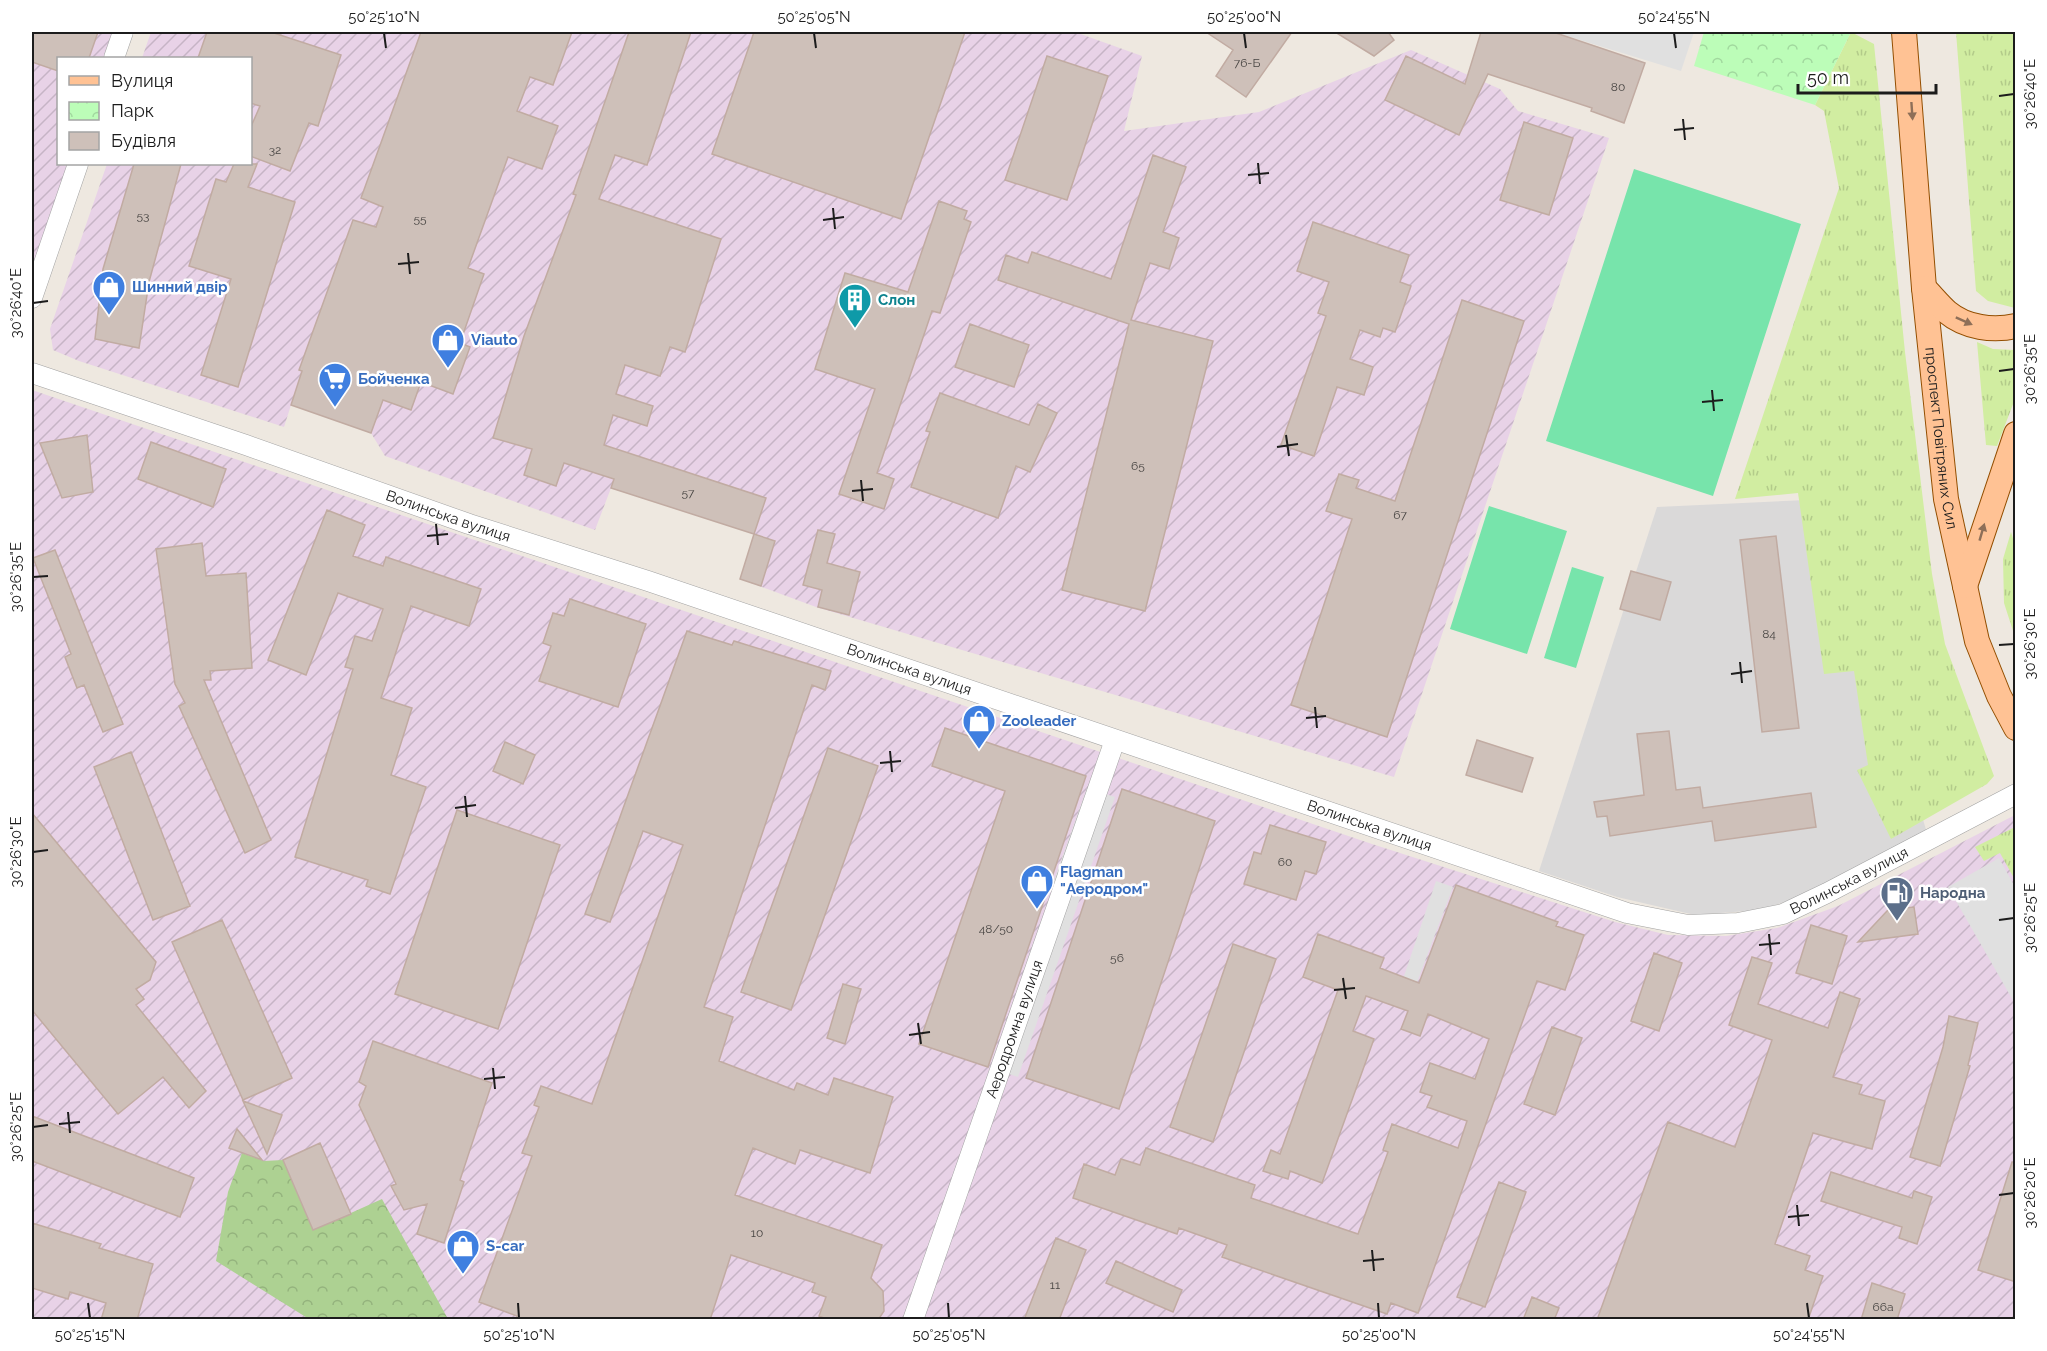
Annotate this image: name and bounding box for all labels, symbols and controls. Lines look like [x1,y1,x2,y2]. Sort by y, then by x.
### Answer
text: 50°25'10"N [348,8,420,26]
text: 50°25'05"N [777,8,851,26]
text: 50°25'00"N [1207,8,1281,26]
text: 50°24'55"N [1638,8,1710,26]
house number: 76-Б [1234,56,1260,70]
legend [57,57,252,165]
scale bar [1798,57,1936,95]
text: 30°26'40"E [2021,59,2039,129]
text: 50 m [1807,67,1849,88]
text: Вулиця [111,70,173,91]
house number: 80 [1611,80,1625,94]
text: Парк [111,100,154,121]
one-way arrow [1907,101,1916,120]
text: Будівля [111,130,176,151]
house number: 32 [269,143,281,157]
house number: 53 [137,209,149,223]
house number: 55 [413,212,427,226]
text: 30°26'40"E [7,268,25,338]
shop icon: Шинний двір [91,269,127,316]
place label: Шинний двір [132,278,228,296]
building icon: Слон [837,282,873,329]
place label: Слон [878,291,915,309]
one-way arrow [1956,316,1974,326]
shop icon: Viauto [430,322,466,369]
place label: Viauto [471,331,518,349]
text: 30°26'35"E [2021,334,2039,404]
street label: проспект Повітряних Сил [1921,346,1961,531]
supermarket icon: Бойченка [317,361,353,408]
place label: Бойченка [358,370,430,388]
house number: 65 [1131,459,1145,473]
street label: Волинська вулиця [383,486,513,546]
house number: 57 [682,486,695,500]
house number: 67 [1393,508,1407,522]
one-way arrow [1978,523,1987,541]
text: 30°26'35"E [7,542,25,612]
text: 30°26'30"E [2021,608,2039,680]
house number: 84 [1762,627,1776,641]
street label: Волинська вулиця [844,640,974,699]
shop icon: Zooleader [961,703,997,750]
place label: Zooleader [1002,712,1076,730]
street label: Волинська вулиця [1305,796,1434,855]
text: 30°26'30"E [7,816,25,888]
street label: Волинська вулиця [1787,843,1911,918]
house number: 60 [1278,855,1292,869]
shop icon: Flagman "Аеродром" [1019,863,1055,910]
place label: Flagman "Аеродром" [1060,863,1148,898]
fuel station icon: Народна [1879,875,1915,922]
text: 30°26'25"E [2021,883,2039,953]
place label: Народна [1920,884,1986,902]
house number: 48/50 [979,922,1013,936]
house number: 56 [1110,951,1124,965]
street label: Аеродромна вулиця [982,958,1047,1101]
text: 30°26'25"E [7,1092,25,1162]
text: 30°26'20"E [2021,1157,2039,1229]
house number: 10 [751,1226,763,1240]
shop icon: S-car [445,1228,481,1275]
place label: S-car [486,1237,525,1255]
house number: 11 [1050,1278,1060,1292]
house number: 66а [1872,1300,1894,1314]
text: 50°25'15"N [55,1326,125,1344]
text: 50°25'10"N [483,1326,555,1344]
text: 50°25'05"N [912,1326,986,1344]
text: 50°25'00"N [1342,1326,1416,1344]
text: 50°24'55"N [1773,1326,1845,1344]

